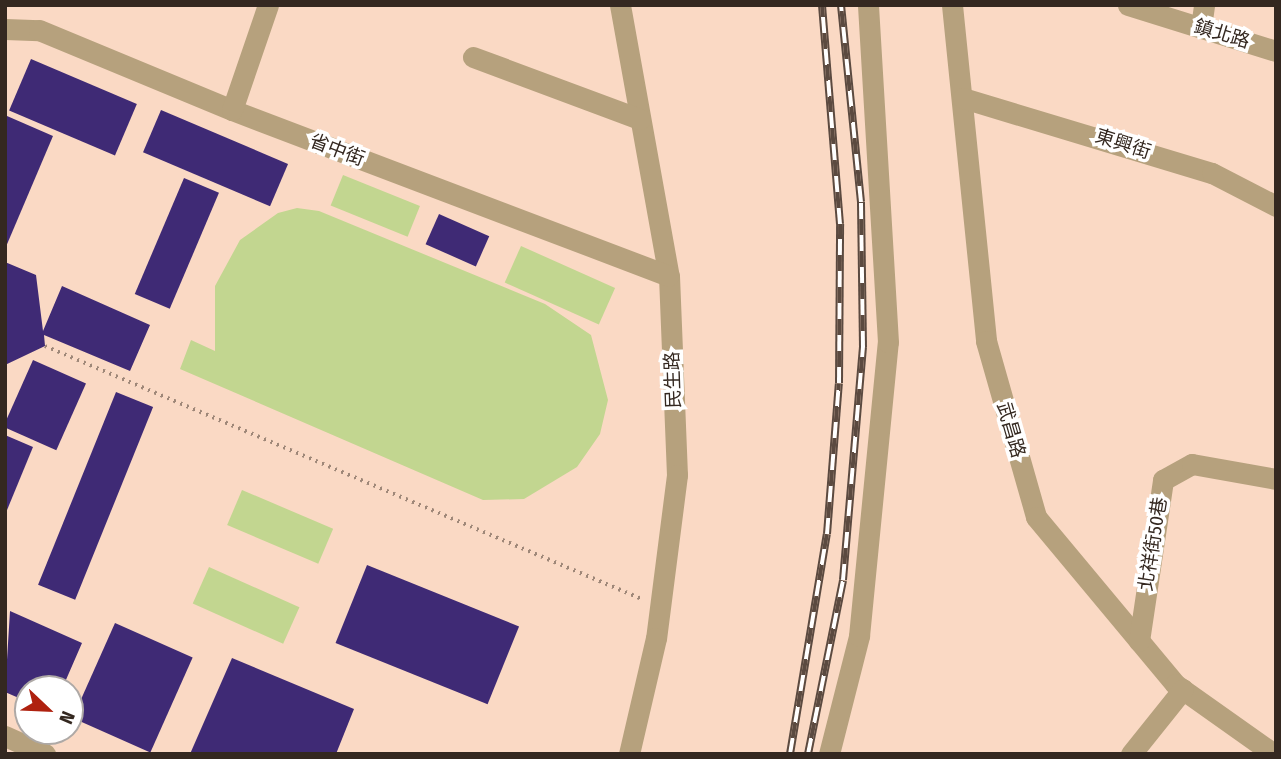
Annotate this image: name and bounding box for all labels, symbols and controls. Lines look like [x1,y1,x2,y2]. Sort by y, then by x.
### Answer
street label: 鎮北路 [1191,15,1253,53]
street label: 東興街 [1092,124,1154,164]
street label: 省中街 [306,129,368,171]
street label: 民生路 [661,351,685,409]
street label: 武昌路 [992,399,1030,461]
street label: 北祥街50巷 [1134,495,1172,593]
north arrow [14,675,84,745]
text: N [54,708,80,727]

